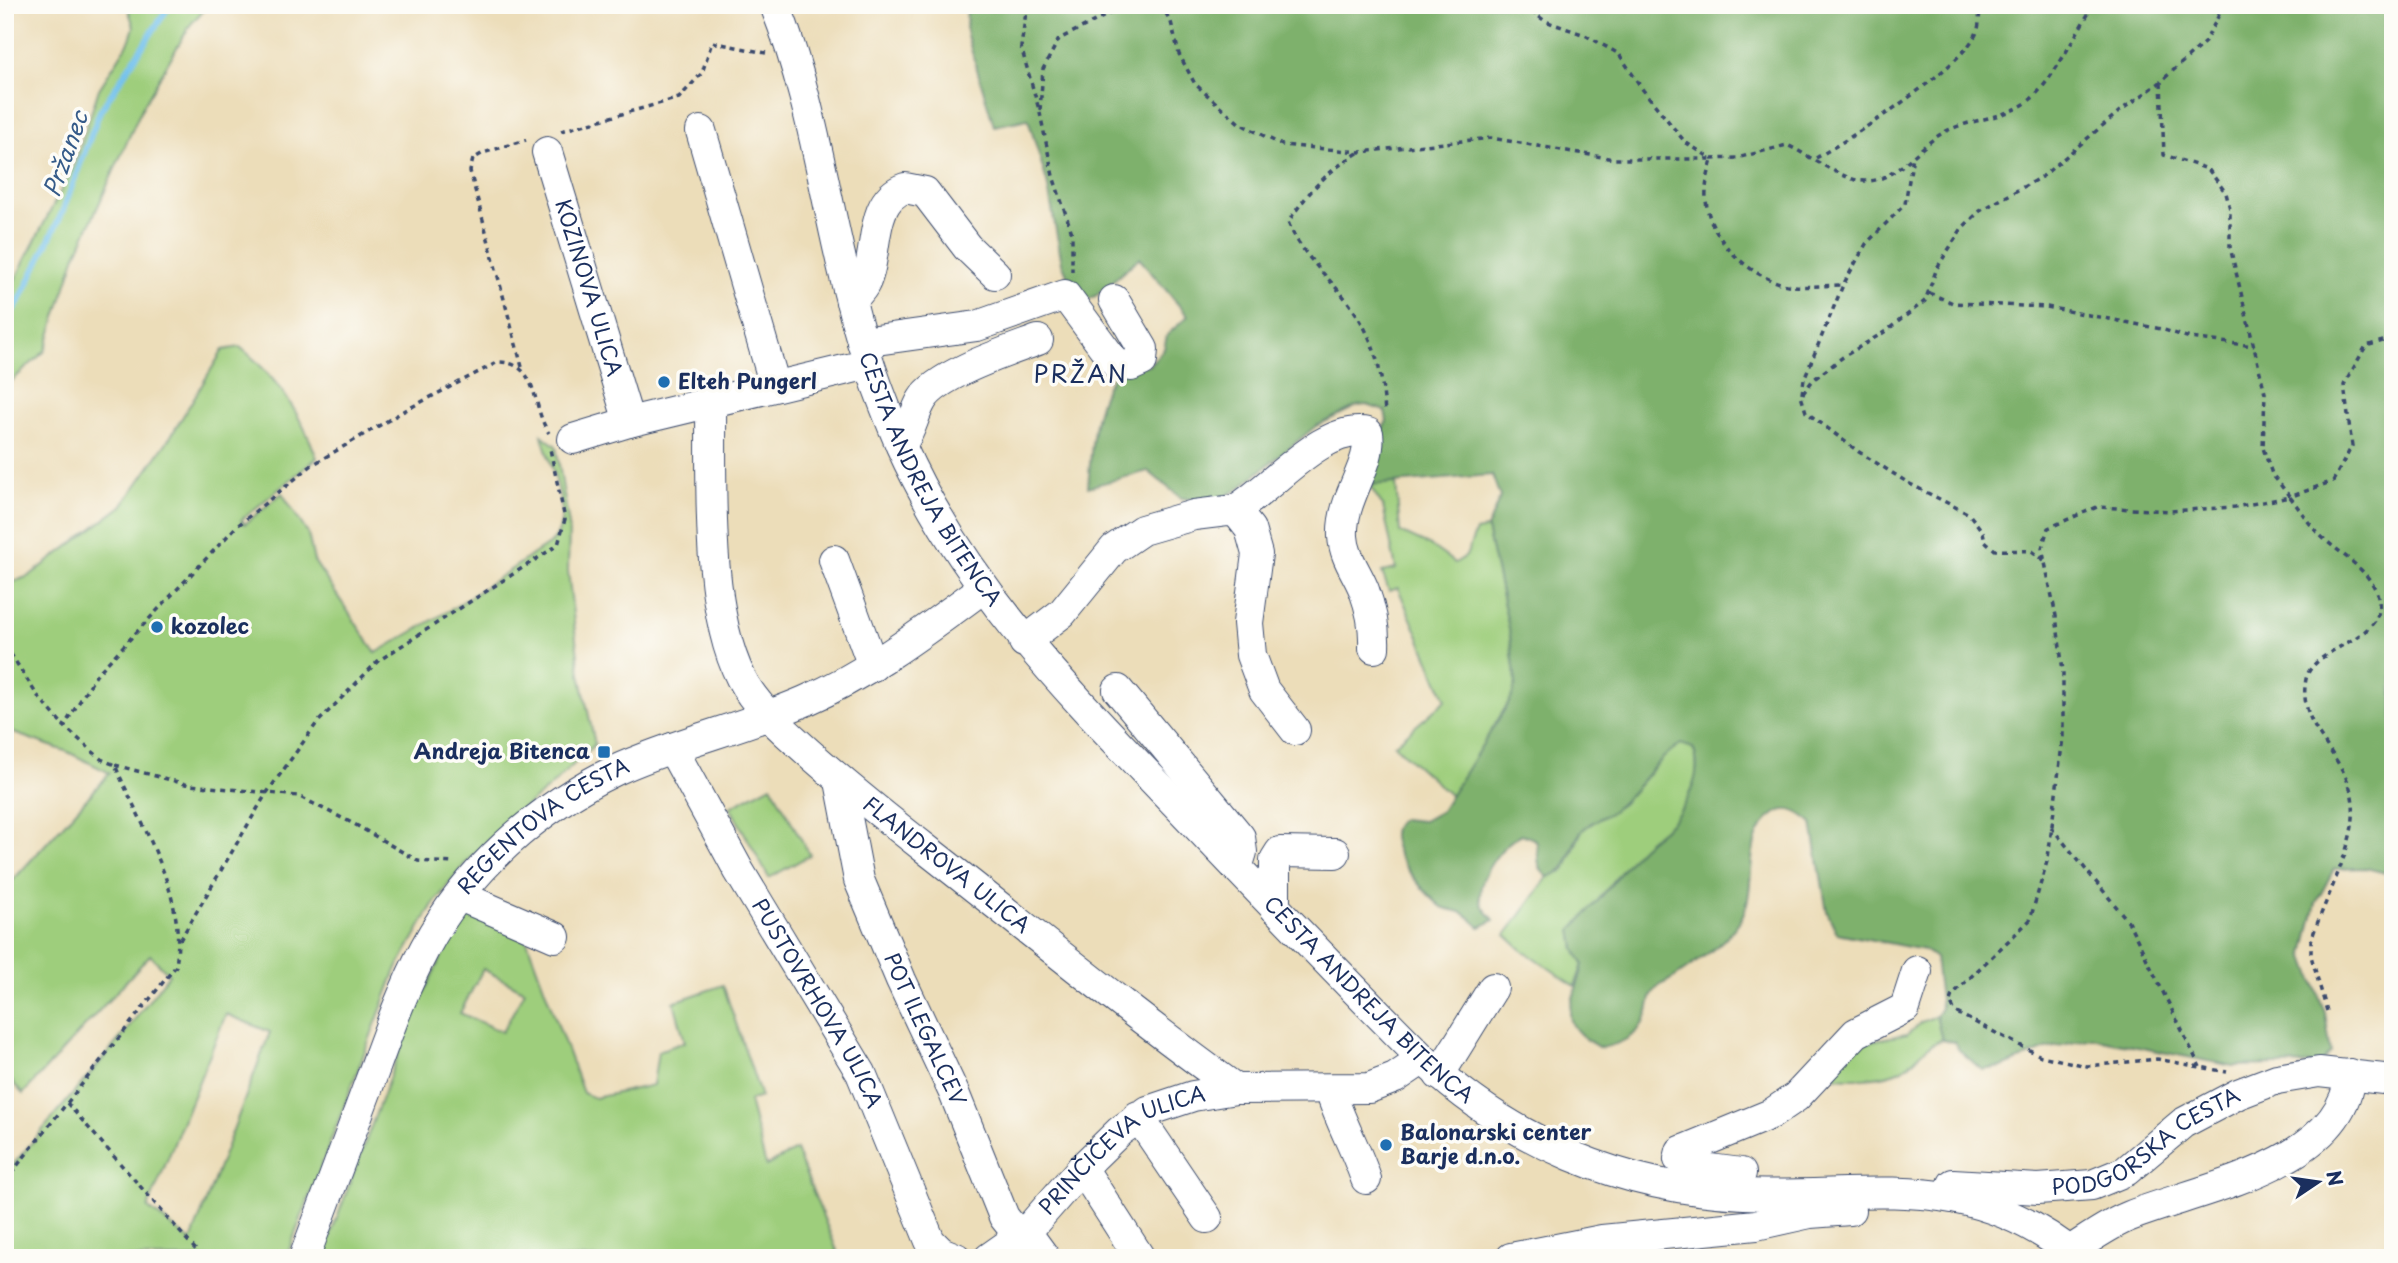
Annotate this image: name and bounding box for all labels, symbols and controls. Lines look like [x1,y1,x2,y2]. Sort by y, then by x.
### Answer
water label: Pržanec [33,104,97,201]
street label: KOZINOVA ULICA [548,195,632,380]
street label: CESTA ANDREJA BITENCA [852,347,1011,612]
district label: PRŽAN [1034,355,1128,391]
place label: Elteh Pungerl [678,364,817,396]
marker: Elteh Pungerl [656,374,672,390]
place label: kozolec [171,609,249,641]
marker: kozolec [149,619,165,635]
place label: Andreja Bitenca [414,734,590,766]
marker: Andreja Bitenca [596,744,612,760]
street label: REGENTOVA CESTA [448,748,634,900]
street label: FLANDROVA ULICA [857,787,1038,940]
street label: CESTA ANDREJA BITENCA [1257,887,1481,1110]
street label: PUSTOVRHOVA ULICA [745,892,892,1112]
street label: POT ILEGALCEV [877,947,975,1110]
street label: PRINČIČEVA ULICA [1030,1076,1208,1221]
street label: PODGORSKA CESTA [2050,1078,2245,1202]
place label: Balonarski center Barje d.n.o. [1400,1115,1592,1171]
marker: Balonarski center Barje d.n.o. [1378,1137,1394,1153]
north arrow [2282,1148,2352,1218]
text: N [2320,1167,2351,1188]

